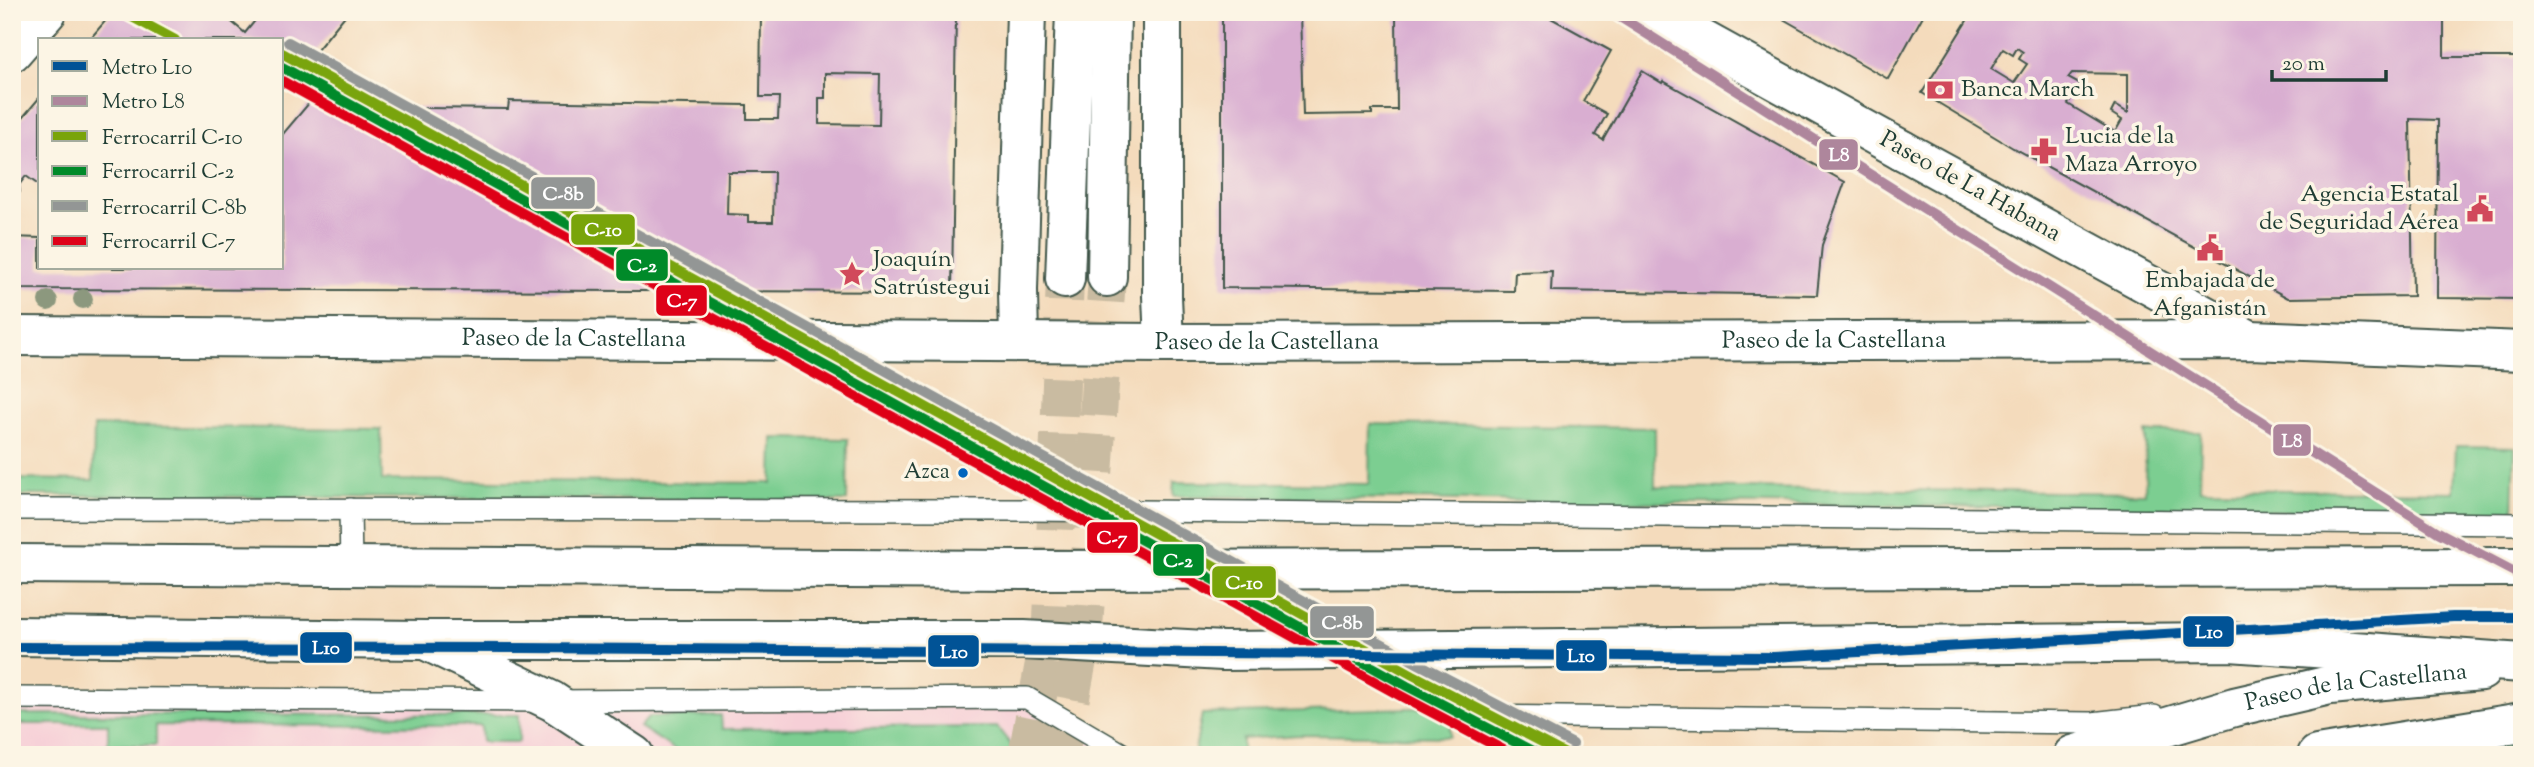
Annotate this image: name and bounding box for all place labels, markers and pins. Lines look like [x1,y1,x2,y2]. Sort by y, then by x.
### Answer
place label: Banca March [1961,73,2095,107]
bank icon: Banca March [1925,75,1955,105]
place label: Lucia de la Maza Arroyo [2065,120,2197,182]
pharmacy icon: Lucia de la Maza Arroyo [2029,136,2059,166]
place label: Agencia Estatal de Seguridad Aérea [2259,178,2459,240]
public building icon: Agencia Estatal de Seguridad Aérea [2465,194,2495,224]
public building icon: Embajada de Afganistán [2195,233,2225,263]
place label: Joaquín Satrústegui [871,243,991,305]
place icon: Joaquín Satrústegui [837,259,867,289]
place label: Embajada de Afganistán [2145,264,2275,326]
place label: Azca [904,457,950,489]
marker: Azca [956,466,970,480]

